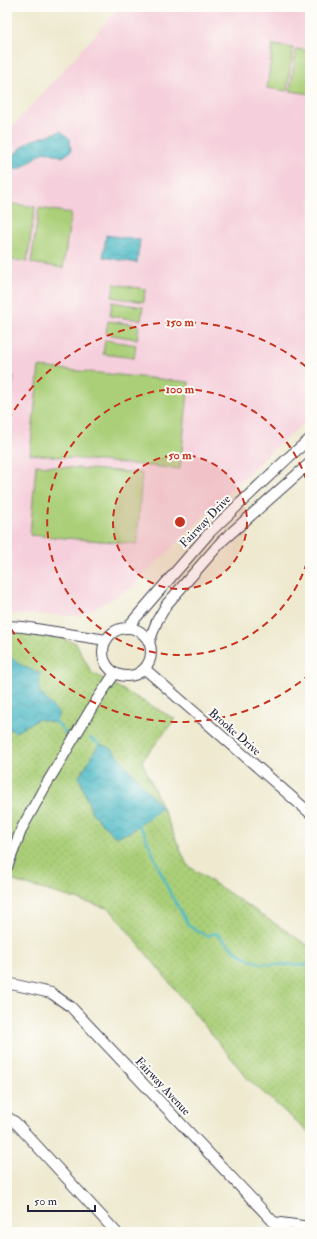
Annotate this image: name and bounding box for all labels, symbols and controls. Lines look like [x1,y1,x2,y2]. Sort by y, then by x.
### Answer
text: 150 m [166,315,194,330]
text: 100 m [166,382,195,397]
text: 50 m [168,448,192,463]
street label: Fairway Drive [177,492,234,551]
centre of rings [173,515,187,529]
street label: Brooke Drive [205,706,264,759]
street label: Fairway Avenue [132,1054,194,1119]
scale bar [28,1187,95,1213]
text: 50 m [34,1194,58,1209]

